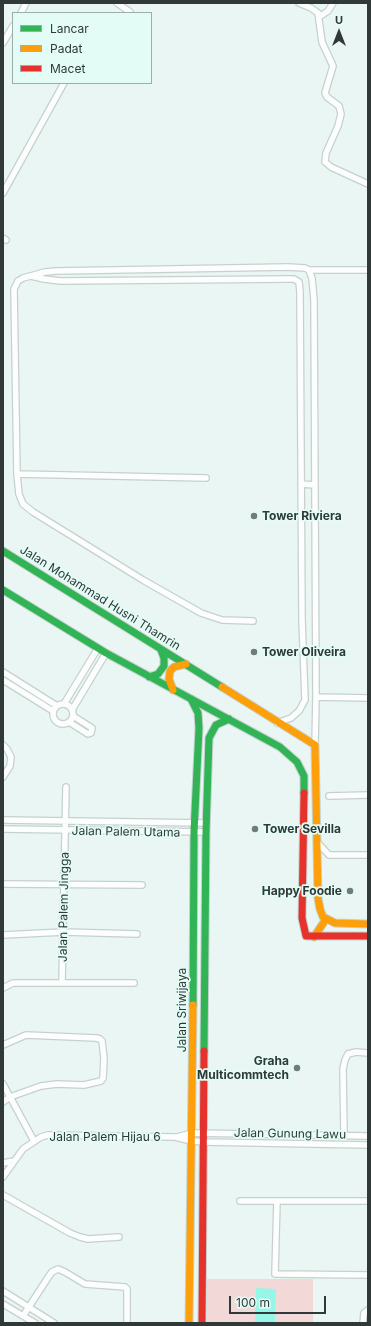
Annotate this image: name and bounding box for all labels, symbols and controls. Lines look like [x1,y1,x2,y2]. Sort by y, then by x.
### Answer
legend [12,12,152,84]
north arrow [319,12,359,52]
text: U [335,13,343,27]
text: Lancar [50,21,89,36]
text: Padat [50,41,82,56]
text: Macet [50,61,85,76]
place label: Tower Riviera [262,509,342,523]
marker: Tower Riviera [249,511,259,521]
street label: Jalan Mohammad Husni Thamrin [17,542,183,654]
place label: Tower Oliveira [262,645,346,659]
marker: Tower Oliveira [249,647,259,657]
place label: Tower Sevilla [263,822,341,836]
street label: Jalan Palem Utama [71,824,181,840]
marker: Tower Sevilla [250,824,260,834]
street label: Jalan Palem Jingga [56,852,72,962]
place label: Happy Foodie [262,884,342,898]
marker: Happy Foodie [345,886,355,896]
street label: Jalan Sriwijaya [175,968,189,1052]
place label: Graha Multicommtech [197,1054,289,1082]
marker: Graha Multicommtech [292,1063,302,1073]
street label: Jalan Gunung Lawu [234,1126,346,1142]
street label: Jalan Palem Hijau 6 [49,1130,161,1144]
scale bar [231,1288,328,1314]
text: 100 m [236,1295,270,1310]

